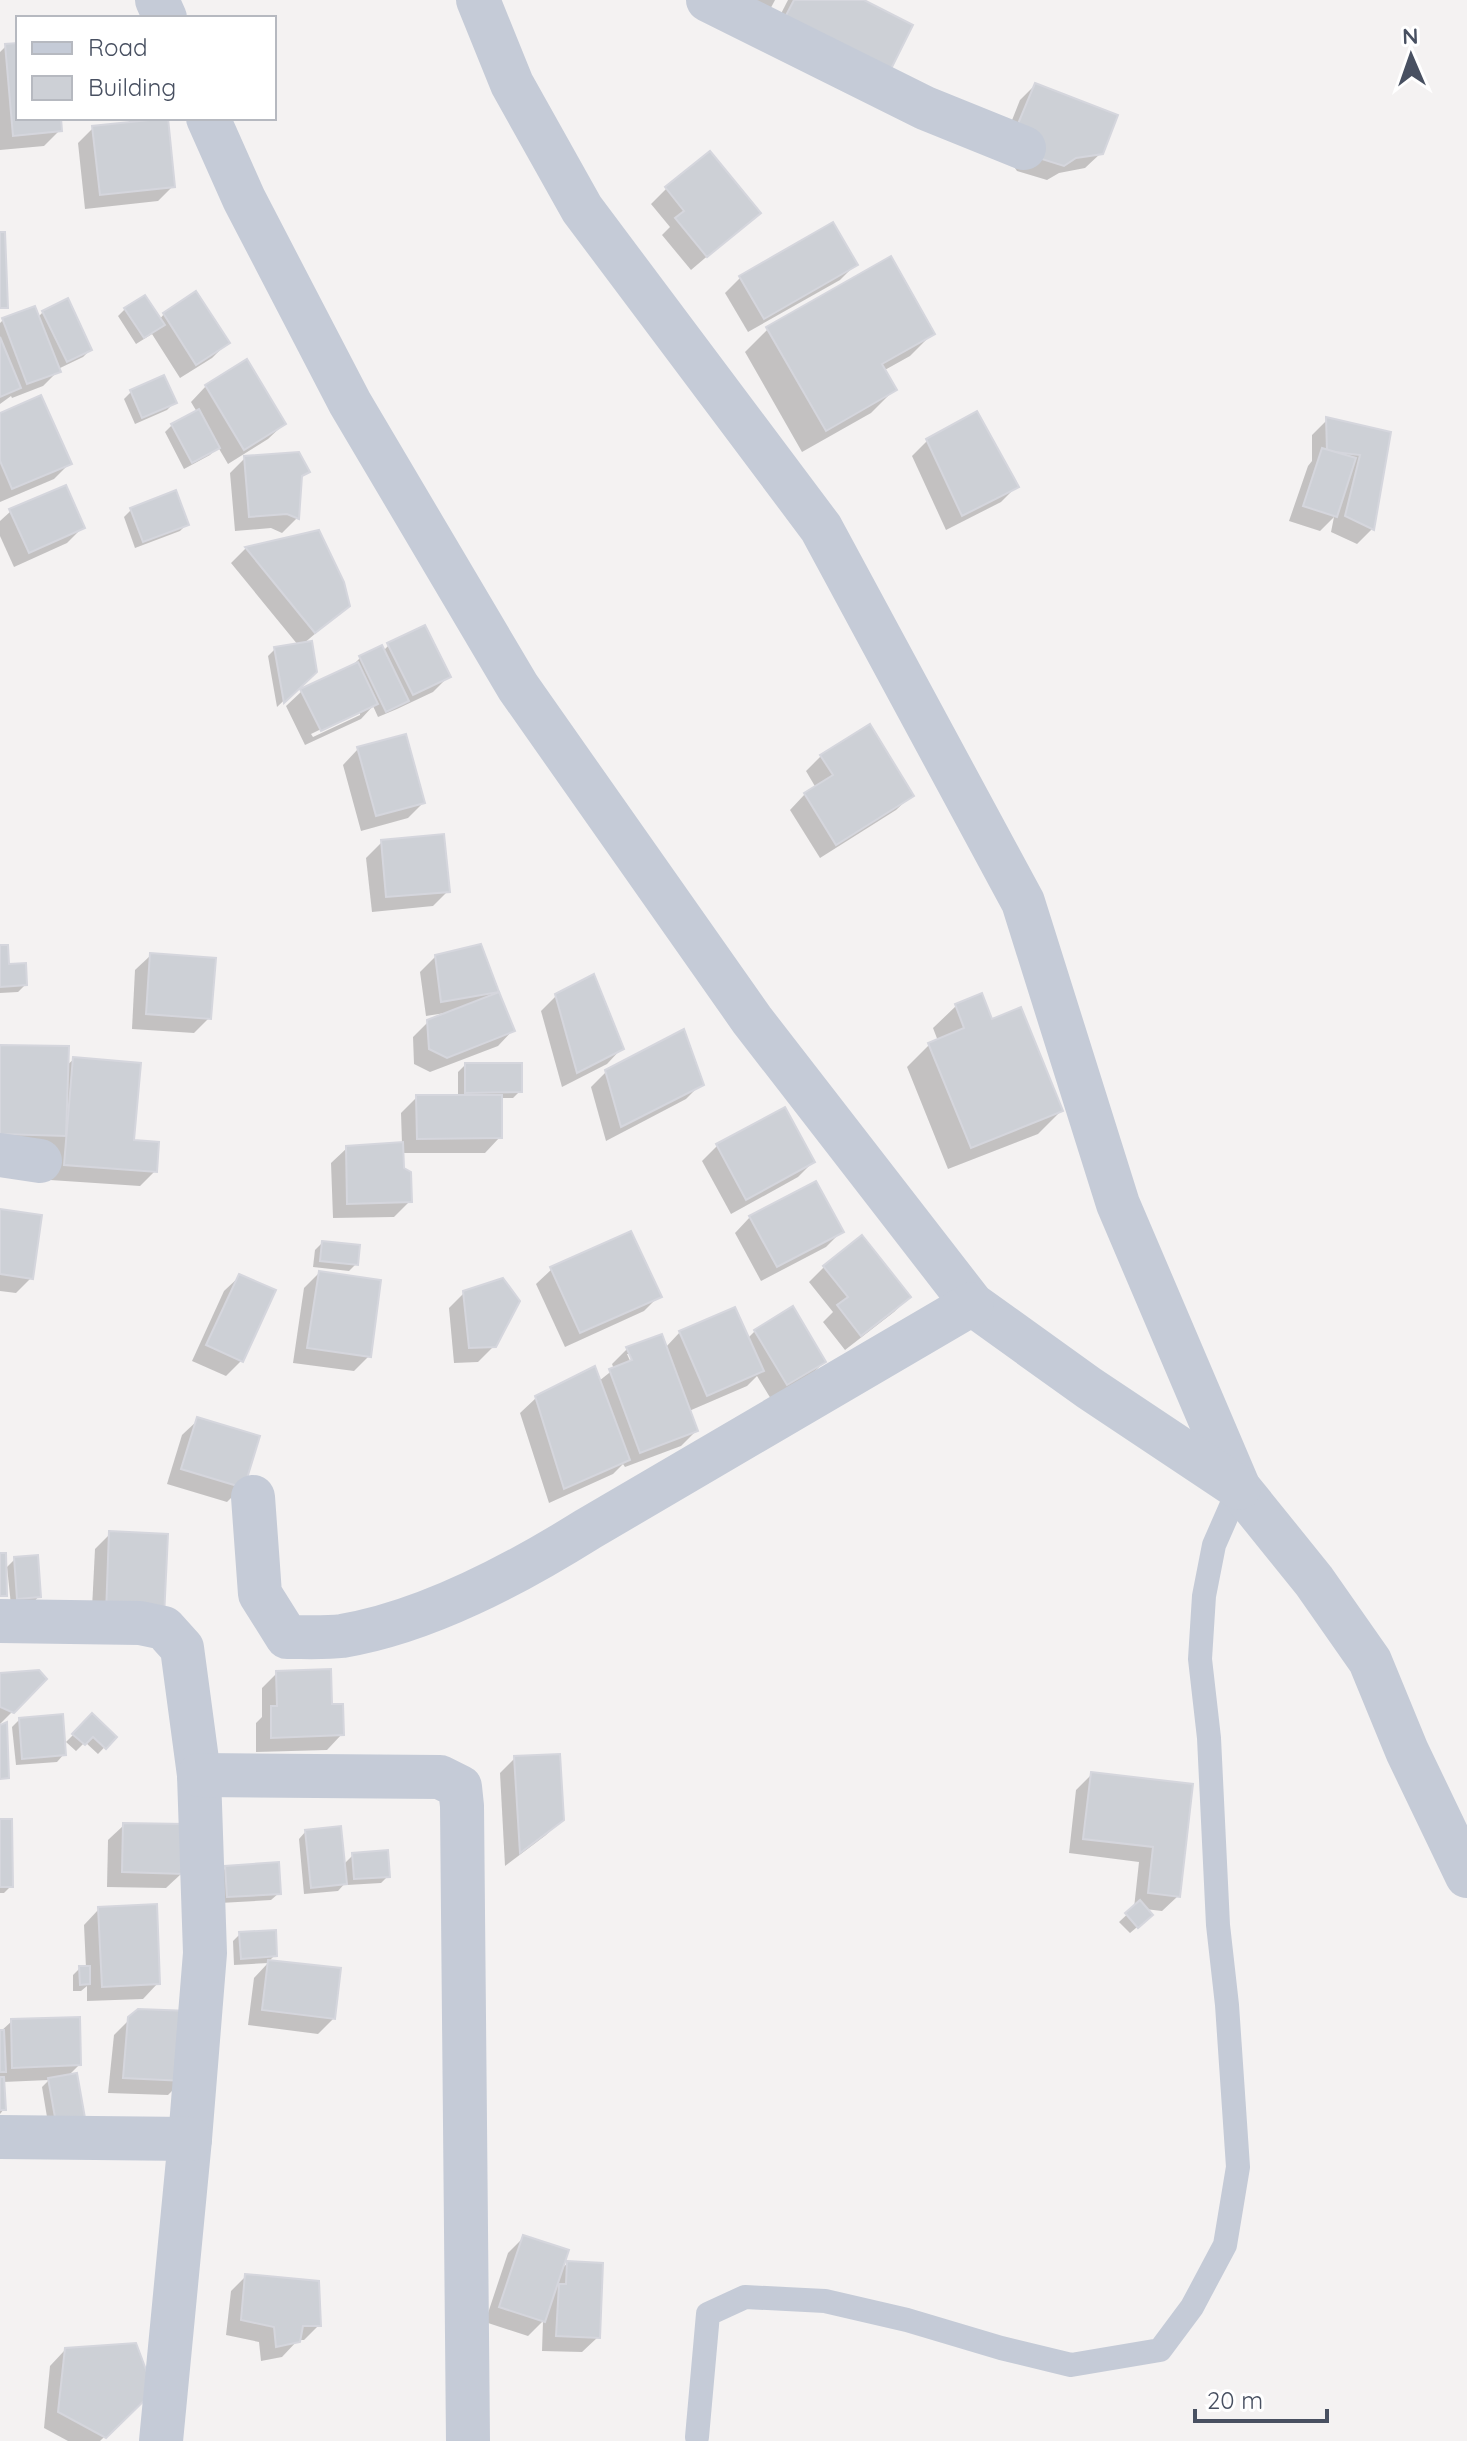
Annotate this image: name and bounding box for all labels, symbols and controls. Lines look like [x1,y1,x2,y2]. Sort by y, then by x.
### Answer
legend [16,16,276,120]
north arrow [1371,16,1451,96]
text: N [1402,22,1419,50]
text: Road [88,32,148,62]
text: Building [88,72,176,102]
scale bar [1195,2373,1327,2423]
text: 20 m [1207,2385,1263,2415]

